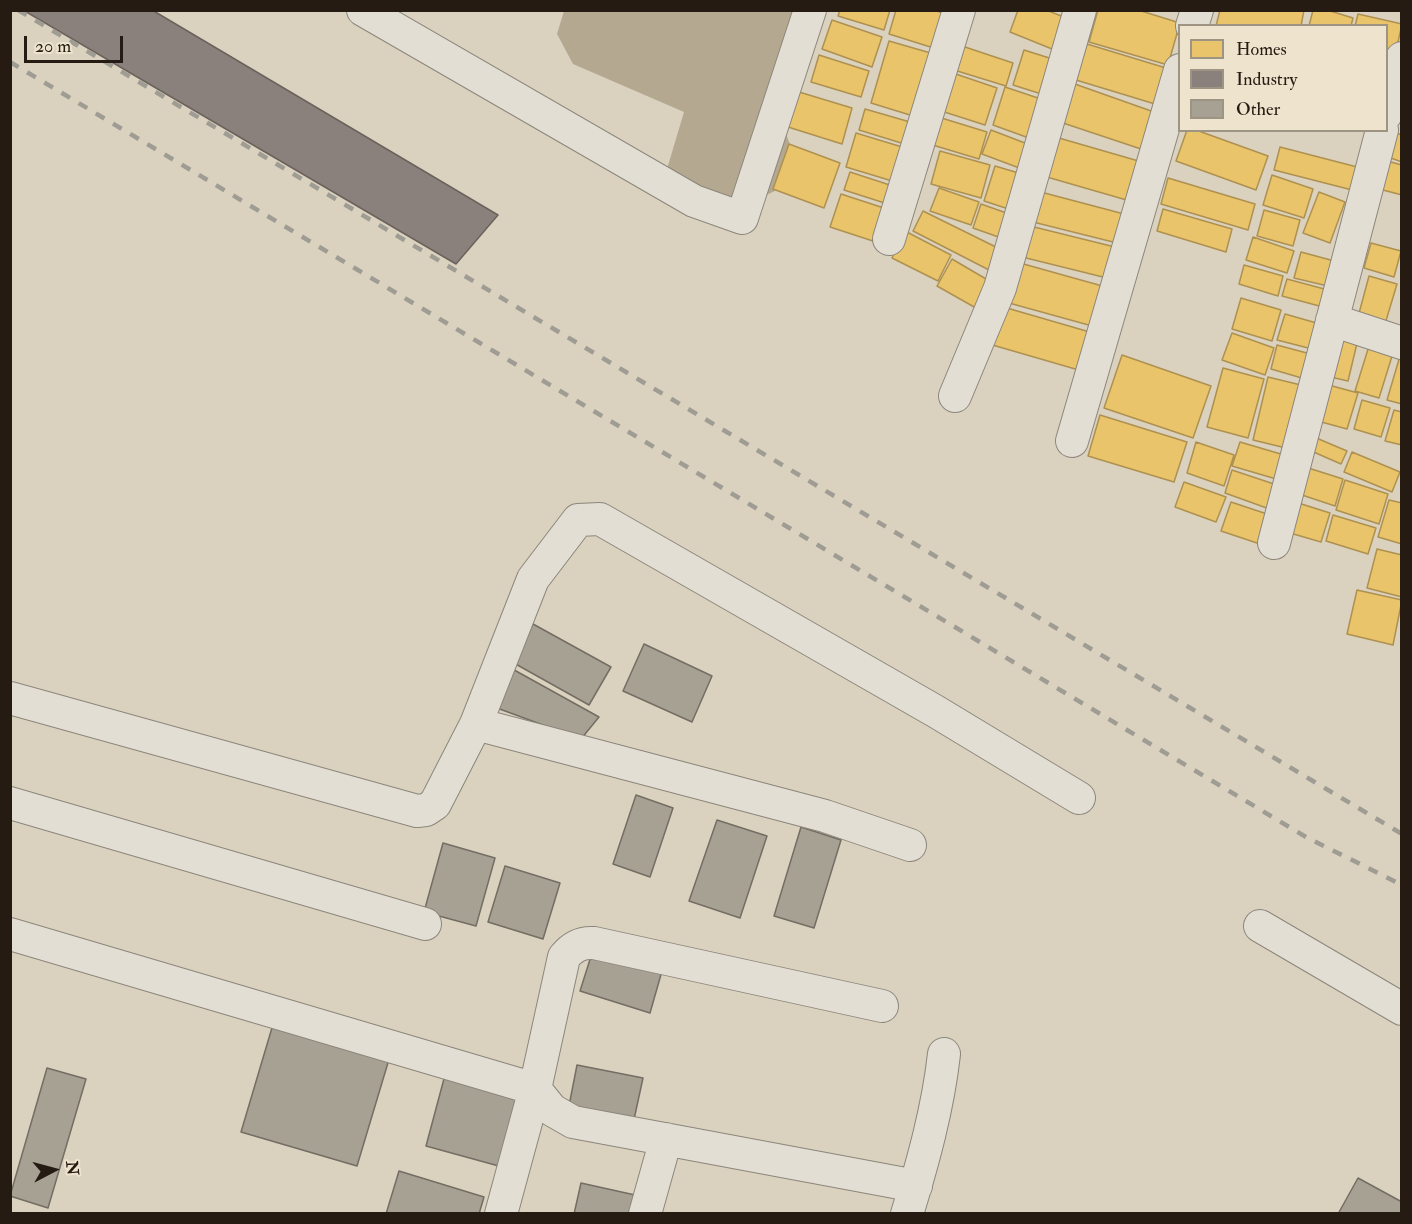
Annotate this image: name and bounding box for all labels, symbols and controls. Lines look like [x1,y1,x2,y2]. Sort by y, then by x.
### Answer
scale bar [27,24,126,62]
legend [1178,24,1388,132]
text: 20 m [35,35,71,58]
text: Homes [1236,38,1287,61]
text: Industry [1236,68,1297,91]
text: Other [1236,98,1280,121]
north arrow [24,1140,84,1200]
text: N [61,1160,83,1176]

